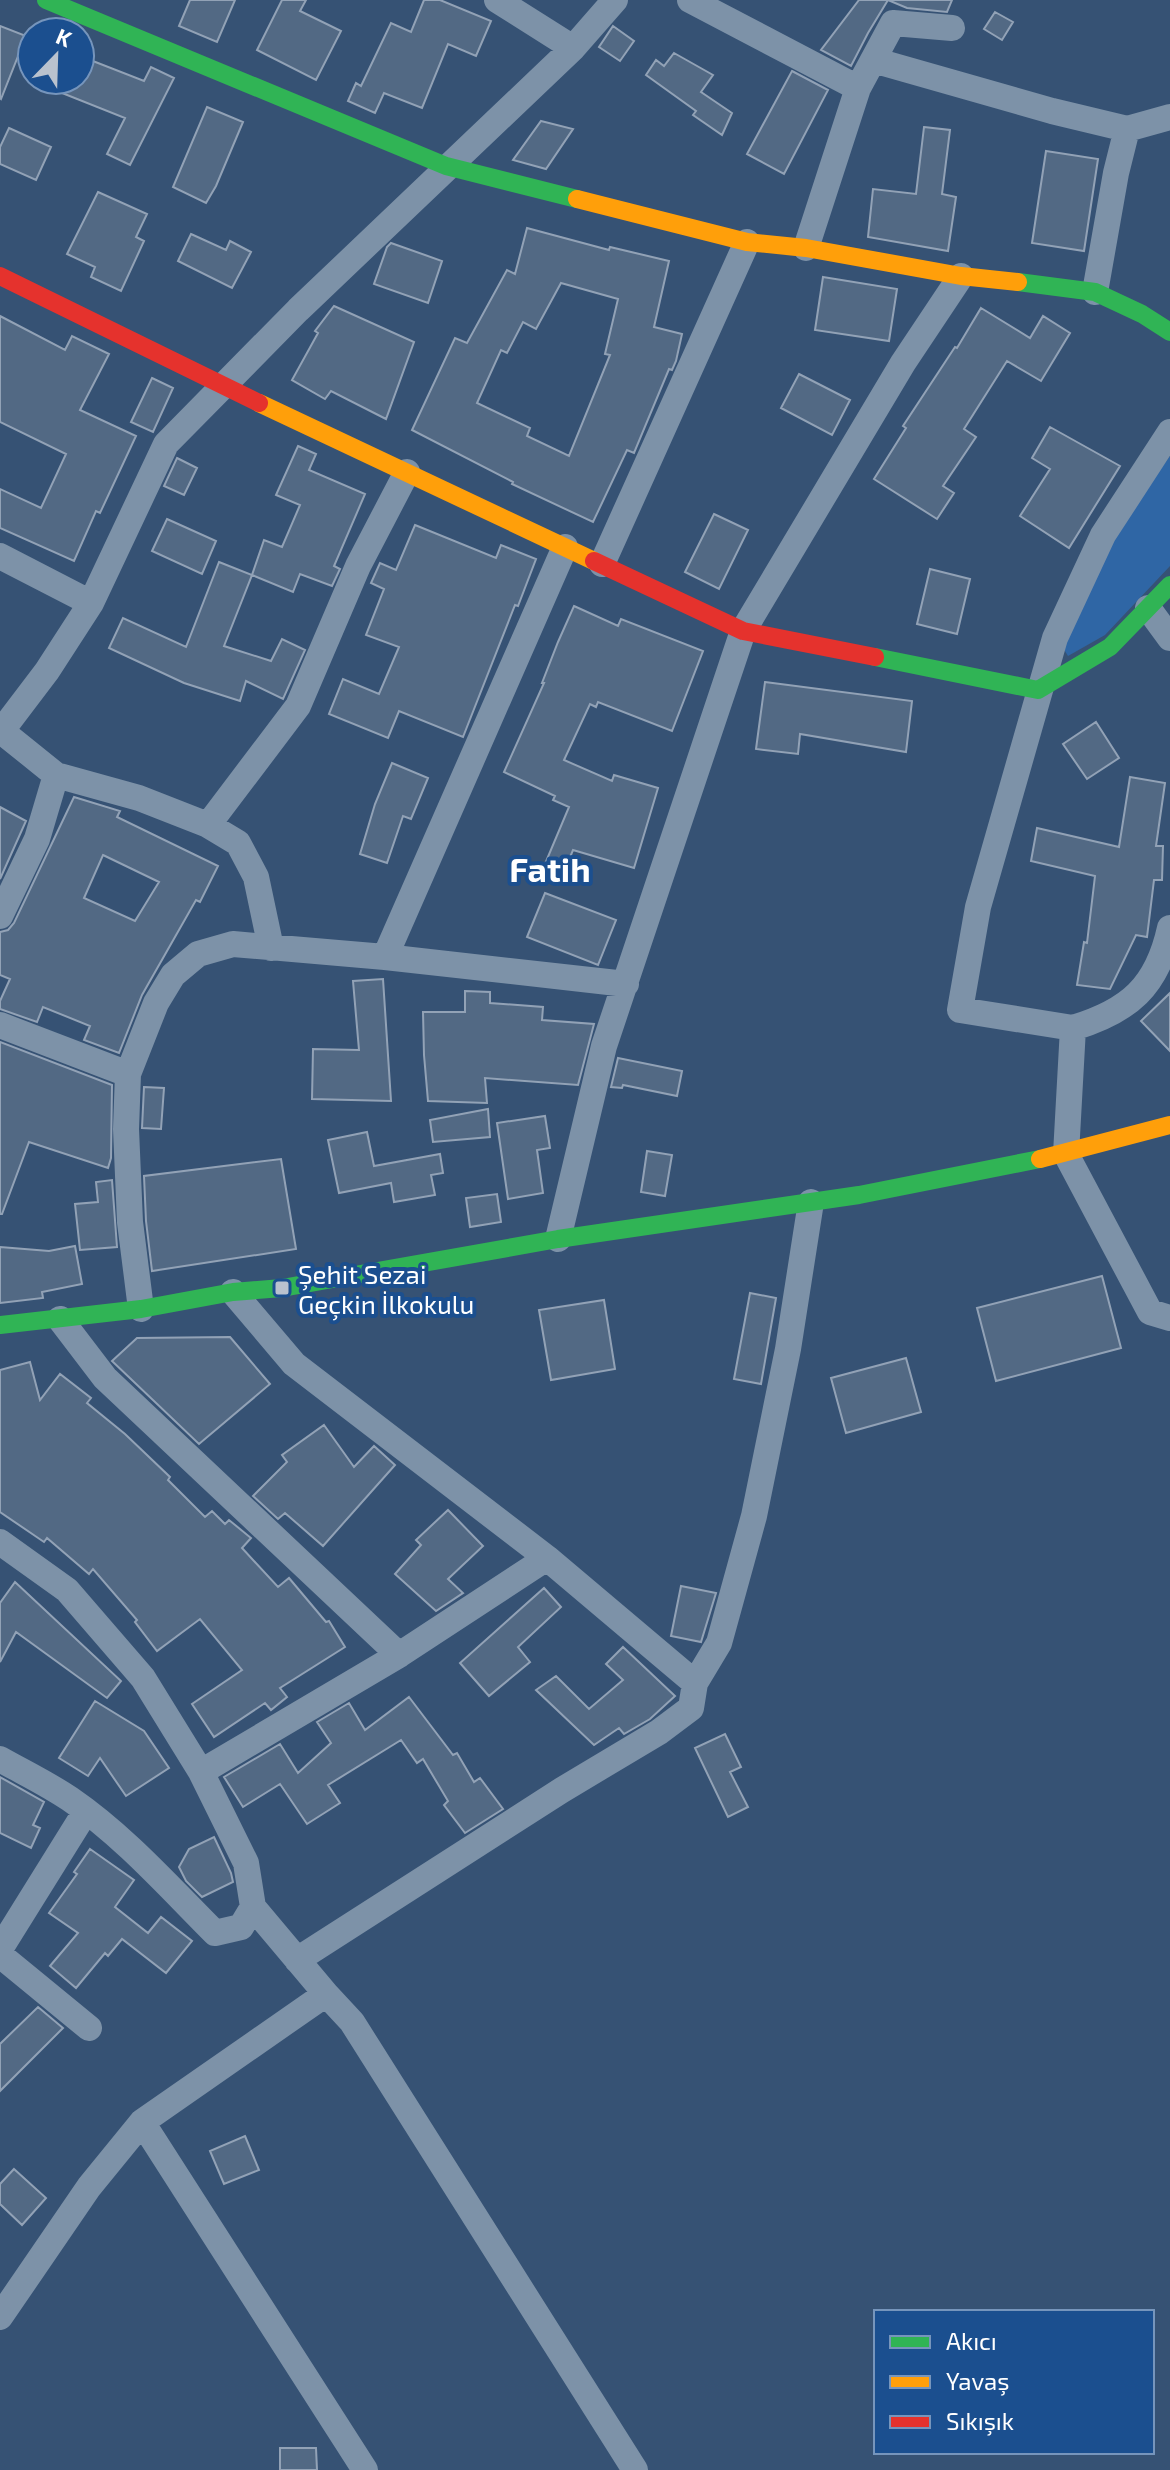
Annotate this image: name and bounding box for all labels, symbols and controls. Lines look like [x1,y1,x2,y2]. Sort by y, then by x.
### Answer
north arrow [16,16,96,96]
text: K [53,22,76,51]
district label: Fatih [509,848,591,889]
place label: Şehit Sezai Geçkin İlkokulu [298,1258,474,1321]
marker: Şehit Sezai Geçkin İlkokulu [273,1279,291,1297]
legend [874,2310,1154,2454]
text: Akıcı [946,2326,997,2355]
text: Yavaş [946,2366,1009,2396]
text: Sıkışık [946,2406,1014,2436]

